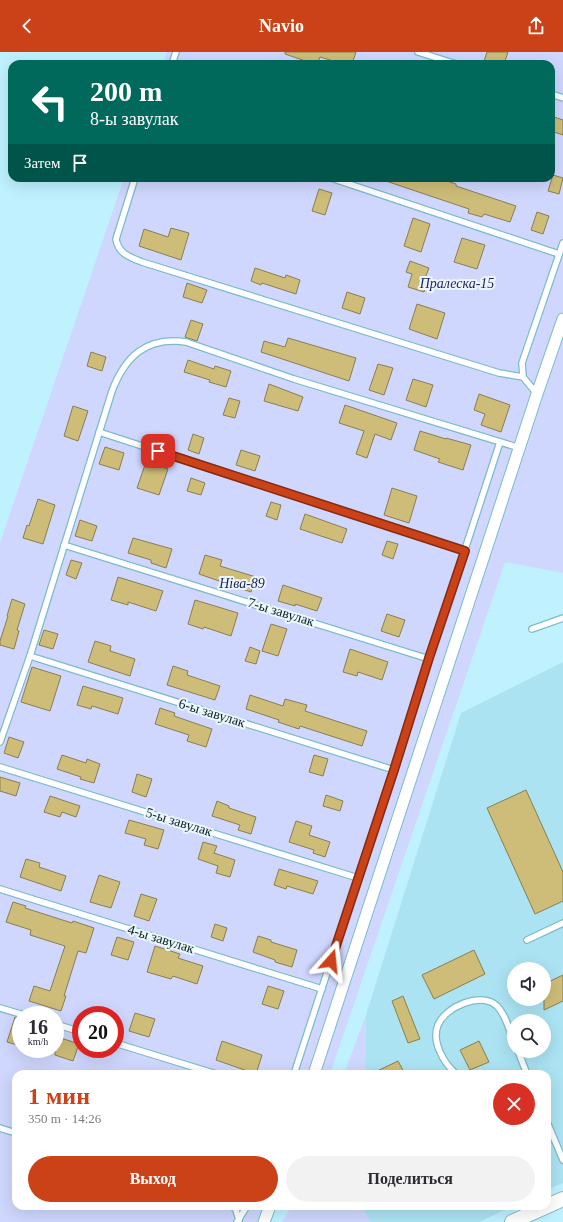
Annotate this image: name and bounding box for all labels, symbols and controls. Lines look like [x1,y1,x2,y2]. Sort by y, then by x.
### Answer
icon: back [16,15,38,37]
icon: share [525,15,547,37]
text: Navio [259,16,304,36]
icon: left [24,76,76,128]
text: 200 m [90,76,162,107]
text: 8-ы завулак [90,109,179,129]
icon: arrive [69,152,91,174]
text: Затем [24,155,61,171]
park label: Пралеска-15 [419,276,494,291]
pin [141,434,175,468]
icon: arrive [147,440,169,462]
park label: Ніва-89 [218,576,265,591]
street label: 7-ы завулак [246,595,316,629]
street label: 6-ы завулак [177,696,247,730]
street label: 5-ы завулак [144,805,214,839]
street label: 4-ы завулак [126,922,196,956]
position arrow [310,940,352,982]
map controls [507,962,551,1058]
button: sound [507,962,551,1006]
speed limit sign: 20 [72,1006,124,1058]
button: search [507,1014,551,1058]
text: 16 [28,1016,48,1038]
text: km/h [28,1036,48,1047]
text: 1 мин [28,1083,90,1109]
button: close [493,1083,535,1125]
text: 350 m · 14:26 [28,1111,101,1126]
button: Выход [28,1156,278,1202]
button: Поделиться [286,1156,535,1202]

